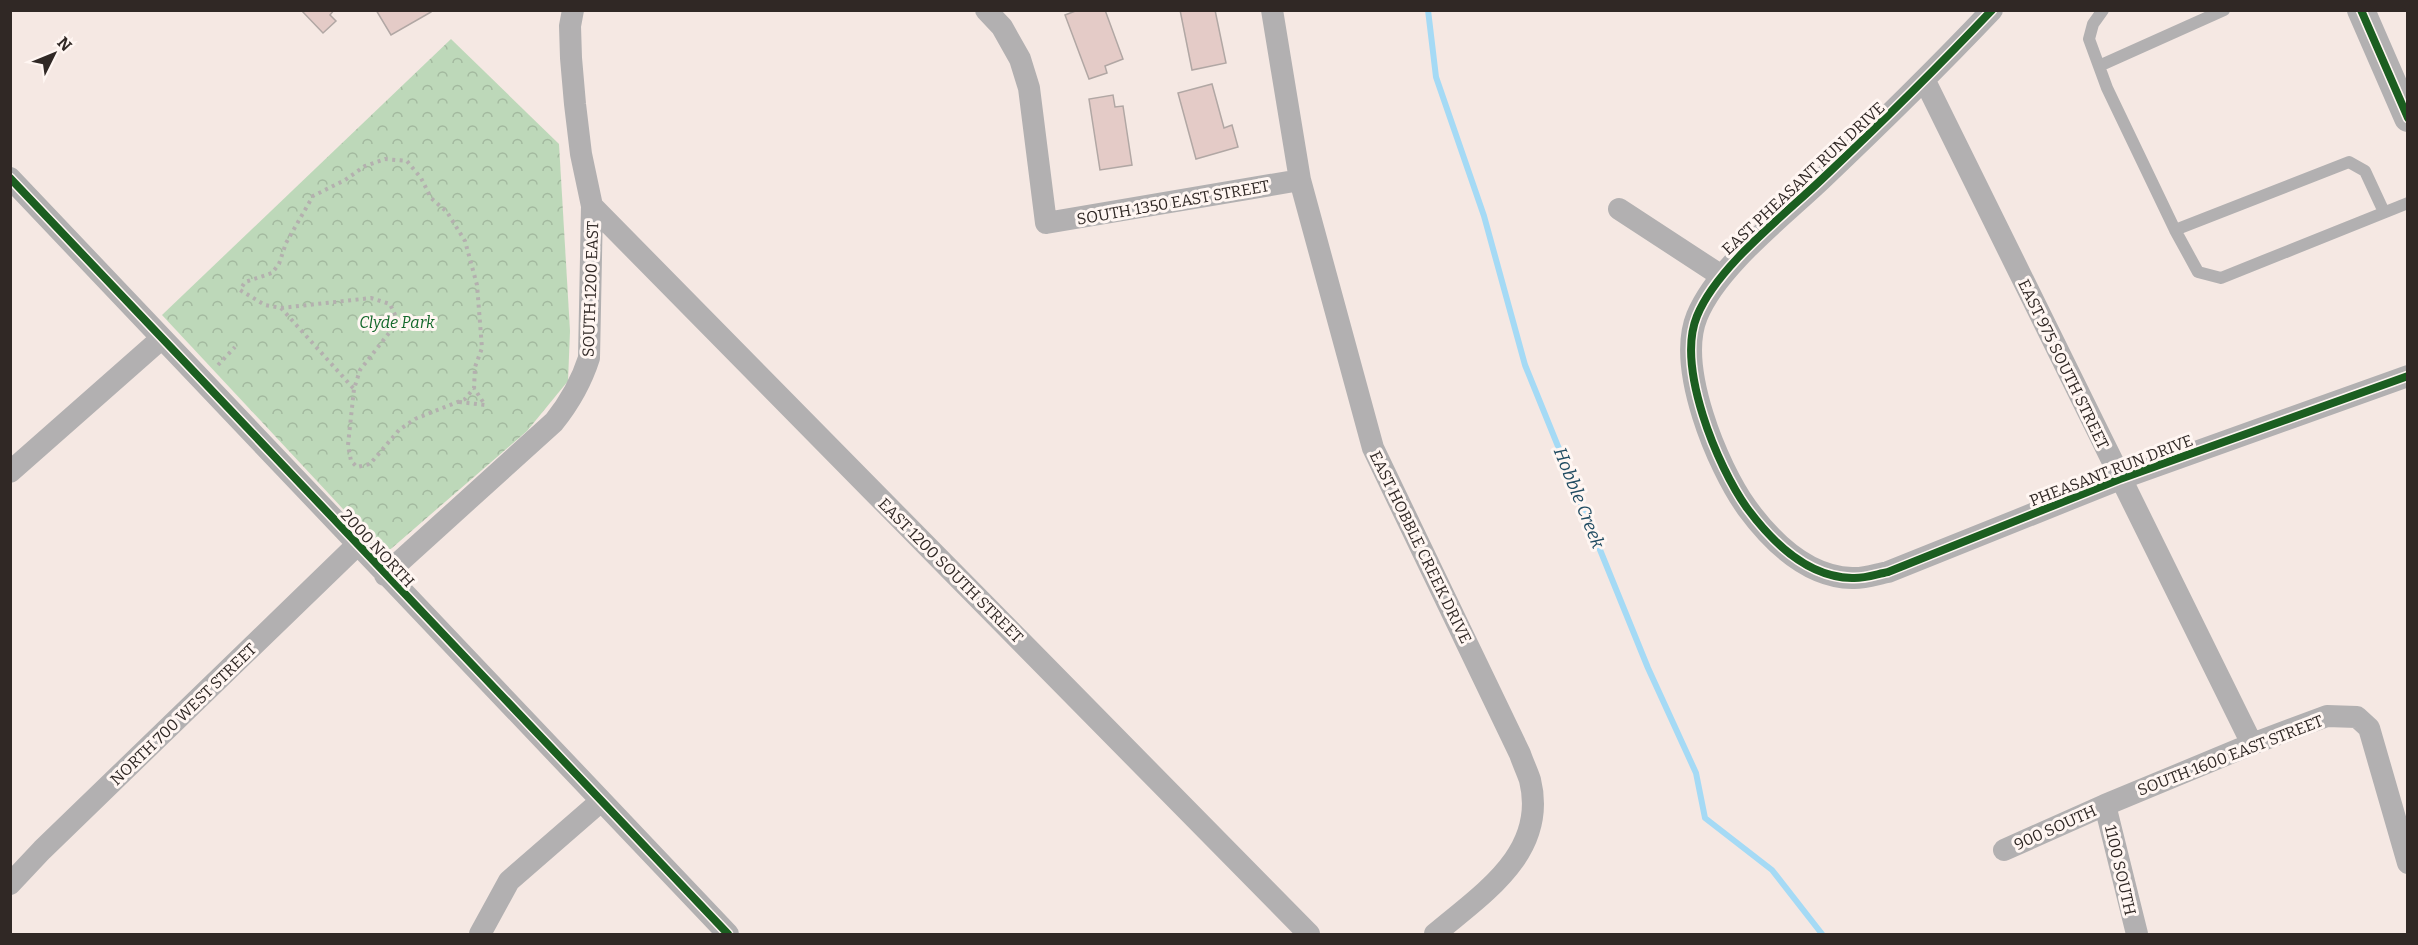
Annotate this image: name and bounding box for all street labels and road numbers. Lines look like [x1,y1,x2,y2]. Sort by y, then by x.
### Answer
street label: EAST PHEASANT RUN DRIVE [1718,98,1889,259]
street label: SOUTH 1350 EAST STREET [1075,176,1271,229]
street label: SOUTH 1200 EAST [579,221,602,357]
street label: EAST 975 SOUTH STREET [2014,276,2113,452]
street label: PHEASANT RUN DRIVE [2027,431,2195,510]
street label: EAST HOBBLE CREEK DRIVE [1366,448,1476,647]
street label: EAST 1200 SOUTH STREET [874,494,1027,647]
street label: 2000 NORTH [337,506,418,591]
street label: NORTH 700 WEST STREET [106,640,260,789]
street label: SOUTH 1600 EAST STREET [2135,711,2326,800]
street label: 900 SOUTH [2011,801,2099,854]
street label: 1100 SOUTH [2101,823,2140,917]

